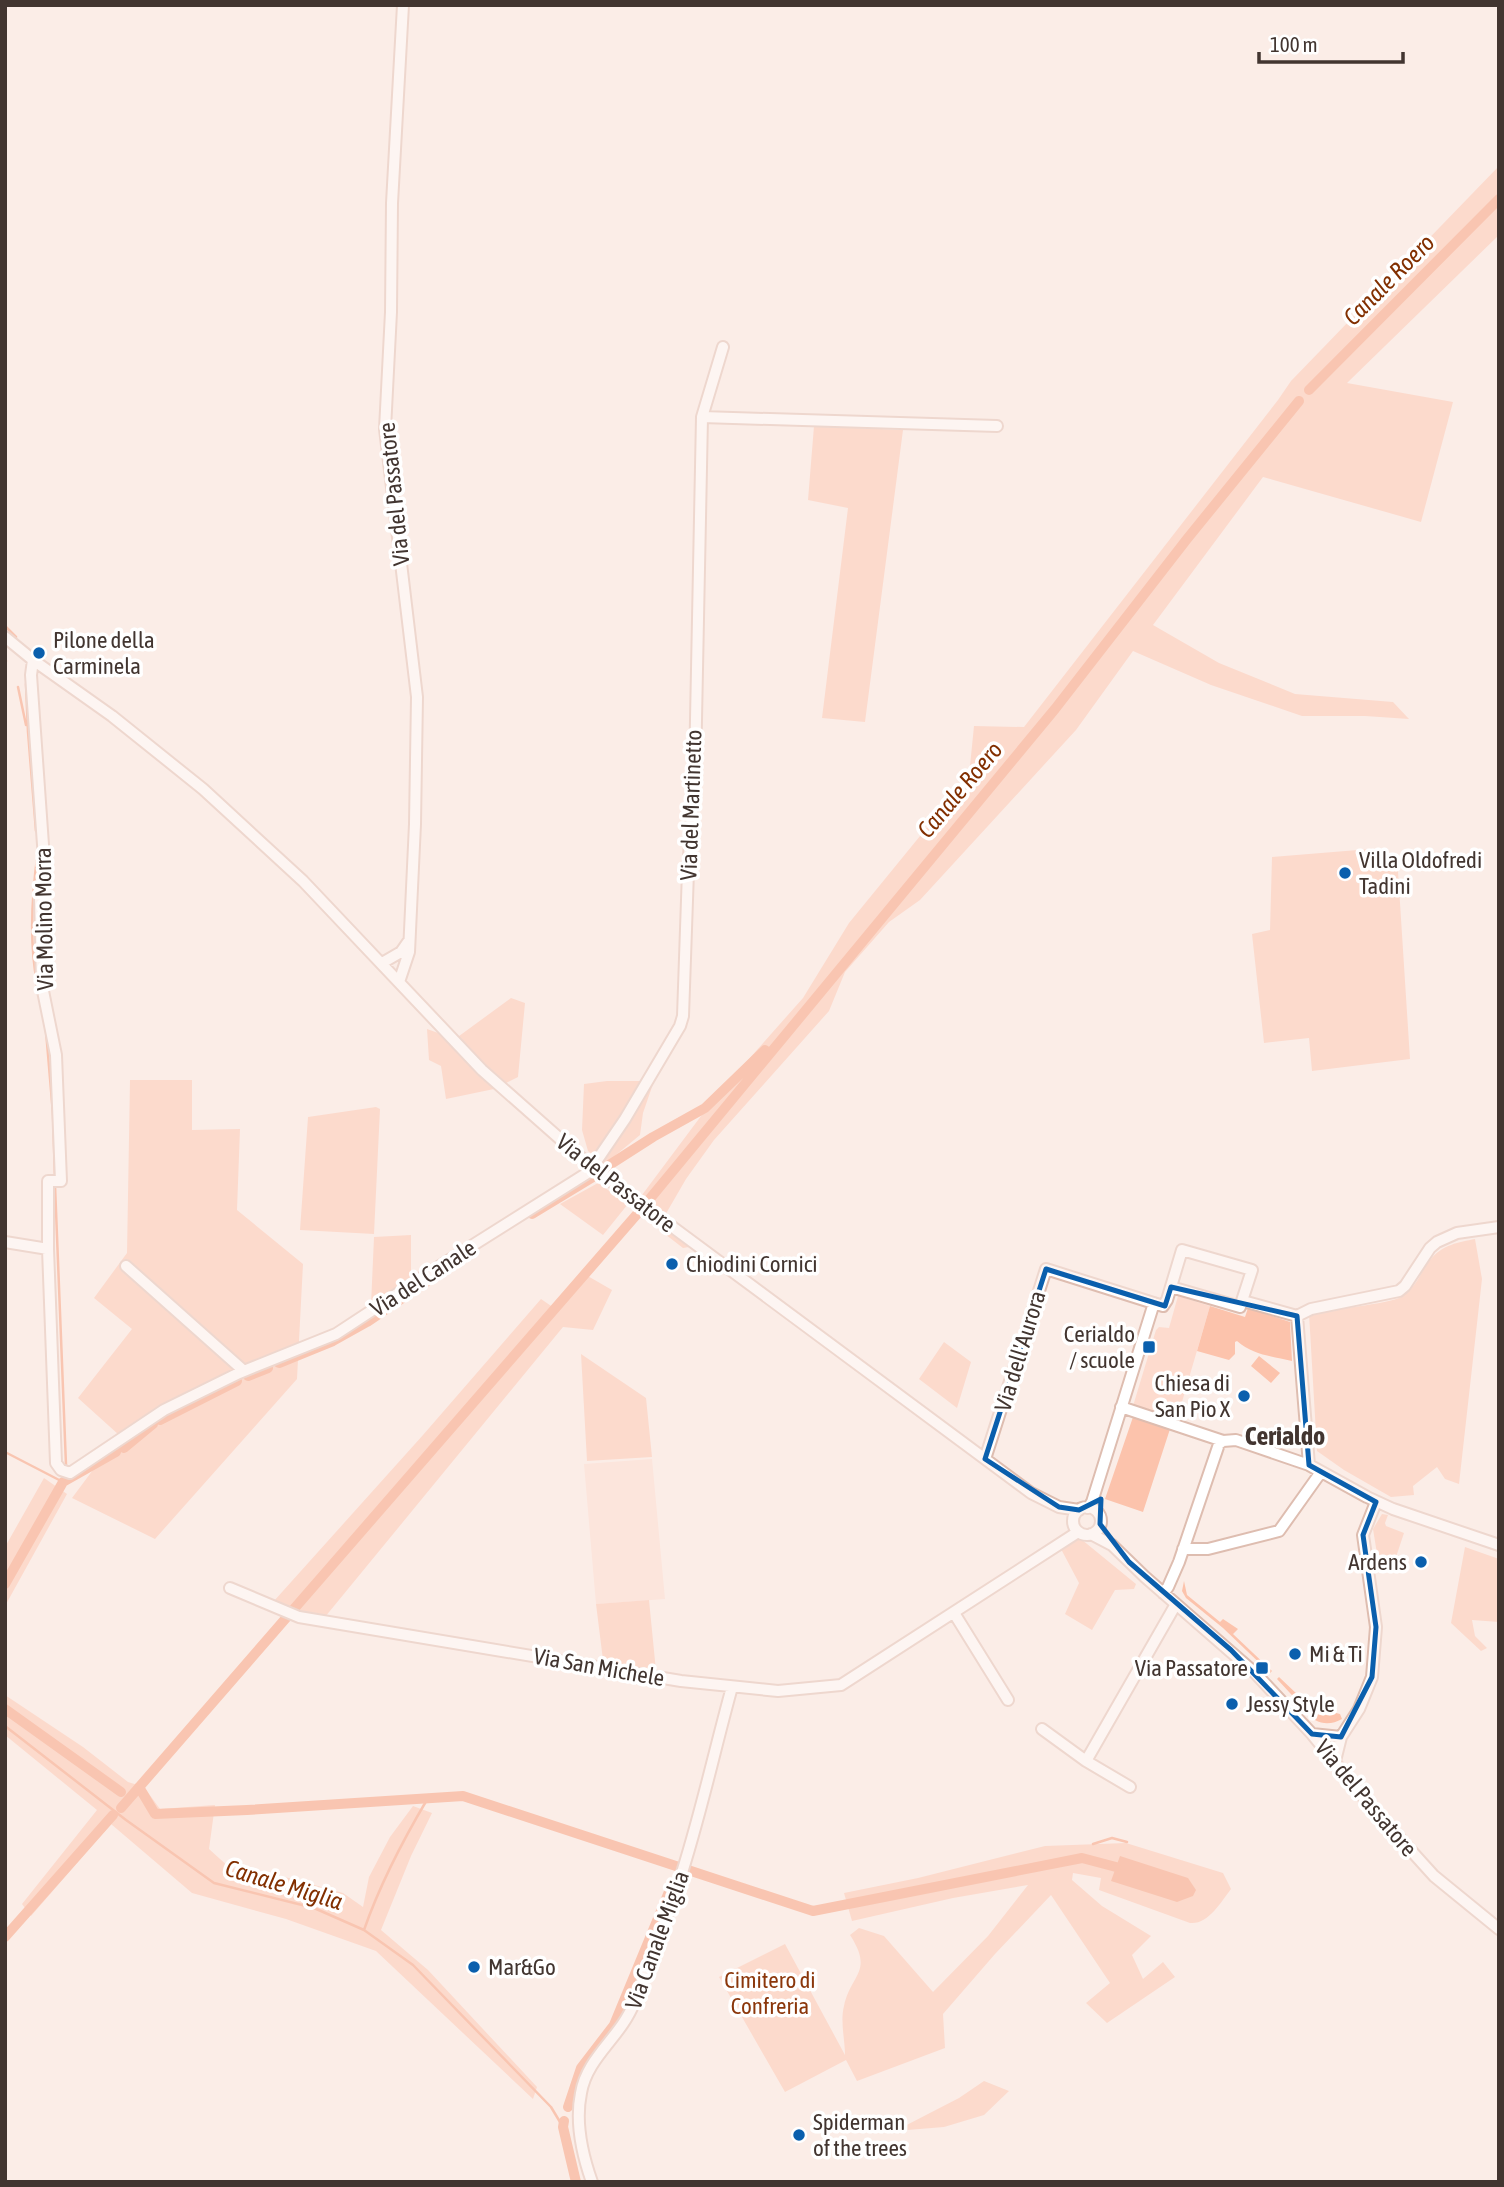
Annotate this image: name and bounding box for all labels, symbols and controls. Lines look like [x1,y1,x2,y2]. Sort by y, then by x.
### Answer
scale bar [1259,21,1402,65]
text: 100 m [1270,32,1318,56]
water label: Canale Roero [1338,229,1439,330]
street label: Via del Passatore [374,421,414,567]
place label: Pilone della Carminela [53,627,155,679]
marker: Pilone della Carminela [31,645,47,661]
street label: Via del Martinetto [675,729,707,881]
water label: Canale Roero [912,736,1007,843]
street label: Via Molino Morra [30,847,58,991]
place label: Villa Oldofredi Tadini [1359,847,1482,899]
marker: Villa Oldofredi Tadini [1337,865,1353,881]
street label: Via del Passatore [551,1128,681,1238]
street label: Via del Canale [366,1234,480,1322]
place label: Chiodini Cornici [686,1251,818,1277]
marker: Chiodini Cornici [664,1256,680,1272]
street label: Via dell'Aurora [989,1288,1051,1414]
place label: Cerialdo / scuole [1064,1321,1135,1373]
marker: Cerialdo / scuole [1141,1339,1157,1355]
place label: Chiesa di San Pio X [1155,1370,1231,1422]
marker: Chiesa di San Pio X [1236,1388,1252,1404]
district label: Cerialdo [1245,1421,1325,1451]
place label: Ardens [1348,1549,1407,1575]
marker: Ardens [1413,1554,1429,1570]
place label: Mi & Ti [1309,1641,1363,1667]
street label: Via San Michele [532,1643,666,1691]
marker: Mi & Ti [1287,1646,1303,1662]
place label: Via Passatore [1135,1655,1248,1681]
marker: Via Passatore [1254,1660,1270,1676]
place label: Jessy Style [1246,1691,1335,1717]
marker: Jessy Style [1224,1696,1240,1712]
street label: Via del Passatore [1310,1735,1422,1861]
water label: Canale Miglia [222,1854,346,1915]
street label: Via Canale Miglia [620,1867,694,2013]
place label: Mar&Go [488,1954,556,1980]
marker: Mar&Go [466,1959,482,1975]
park label: Cimitero di Confreria [724,1967,816,2019]
place label: Spiderman of the trees [813,2109,907,2161]
marker: Spiderman of the trees [791,2127,807,2143]

